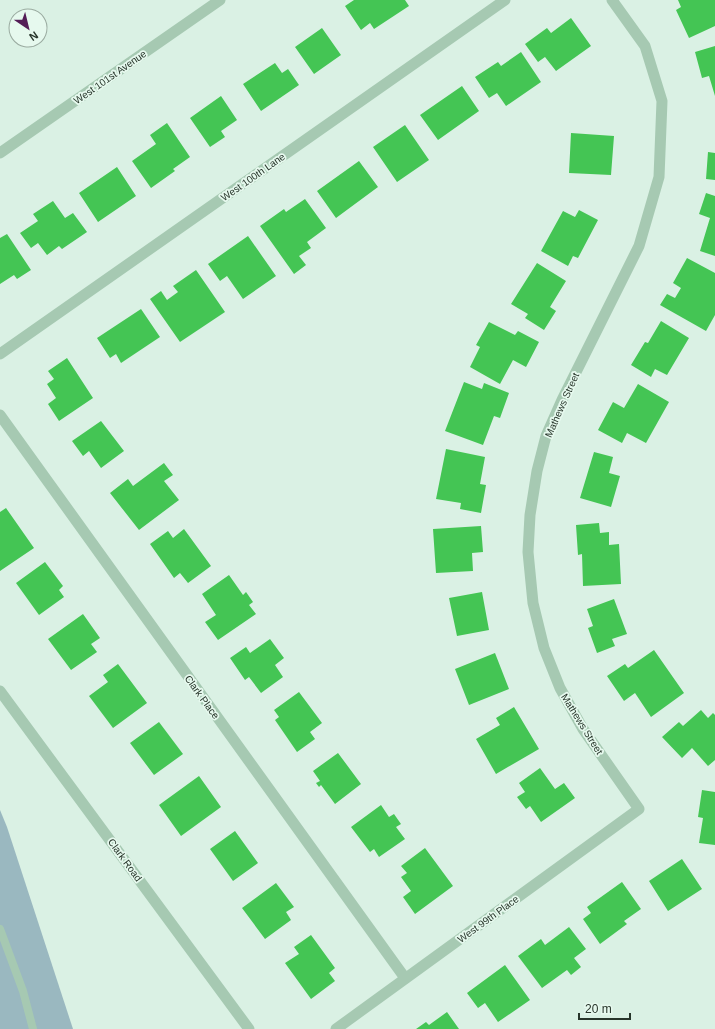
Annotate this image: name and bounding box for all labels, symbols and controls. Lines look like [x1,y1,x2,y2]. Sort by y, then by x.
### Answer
north arrow [8,8,48,48]
text: N [27,29,40,43]
street label: West 101st Avenue [72,48,149,106]
street label: West 100th Lane [219,151,287,203]
street label: Mathews Street [543,371,581,439]
street label: Clark Place [183,673,222,721]
street label: Mathews Street [559,692,605,757]
street label: Clark Road [106,837,144,883]
street label: West 99th Place [455,893,521,945]
scale bar [579,995,630,1021]
text: 20 m [585,1002,612,1016]

